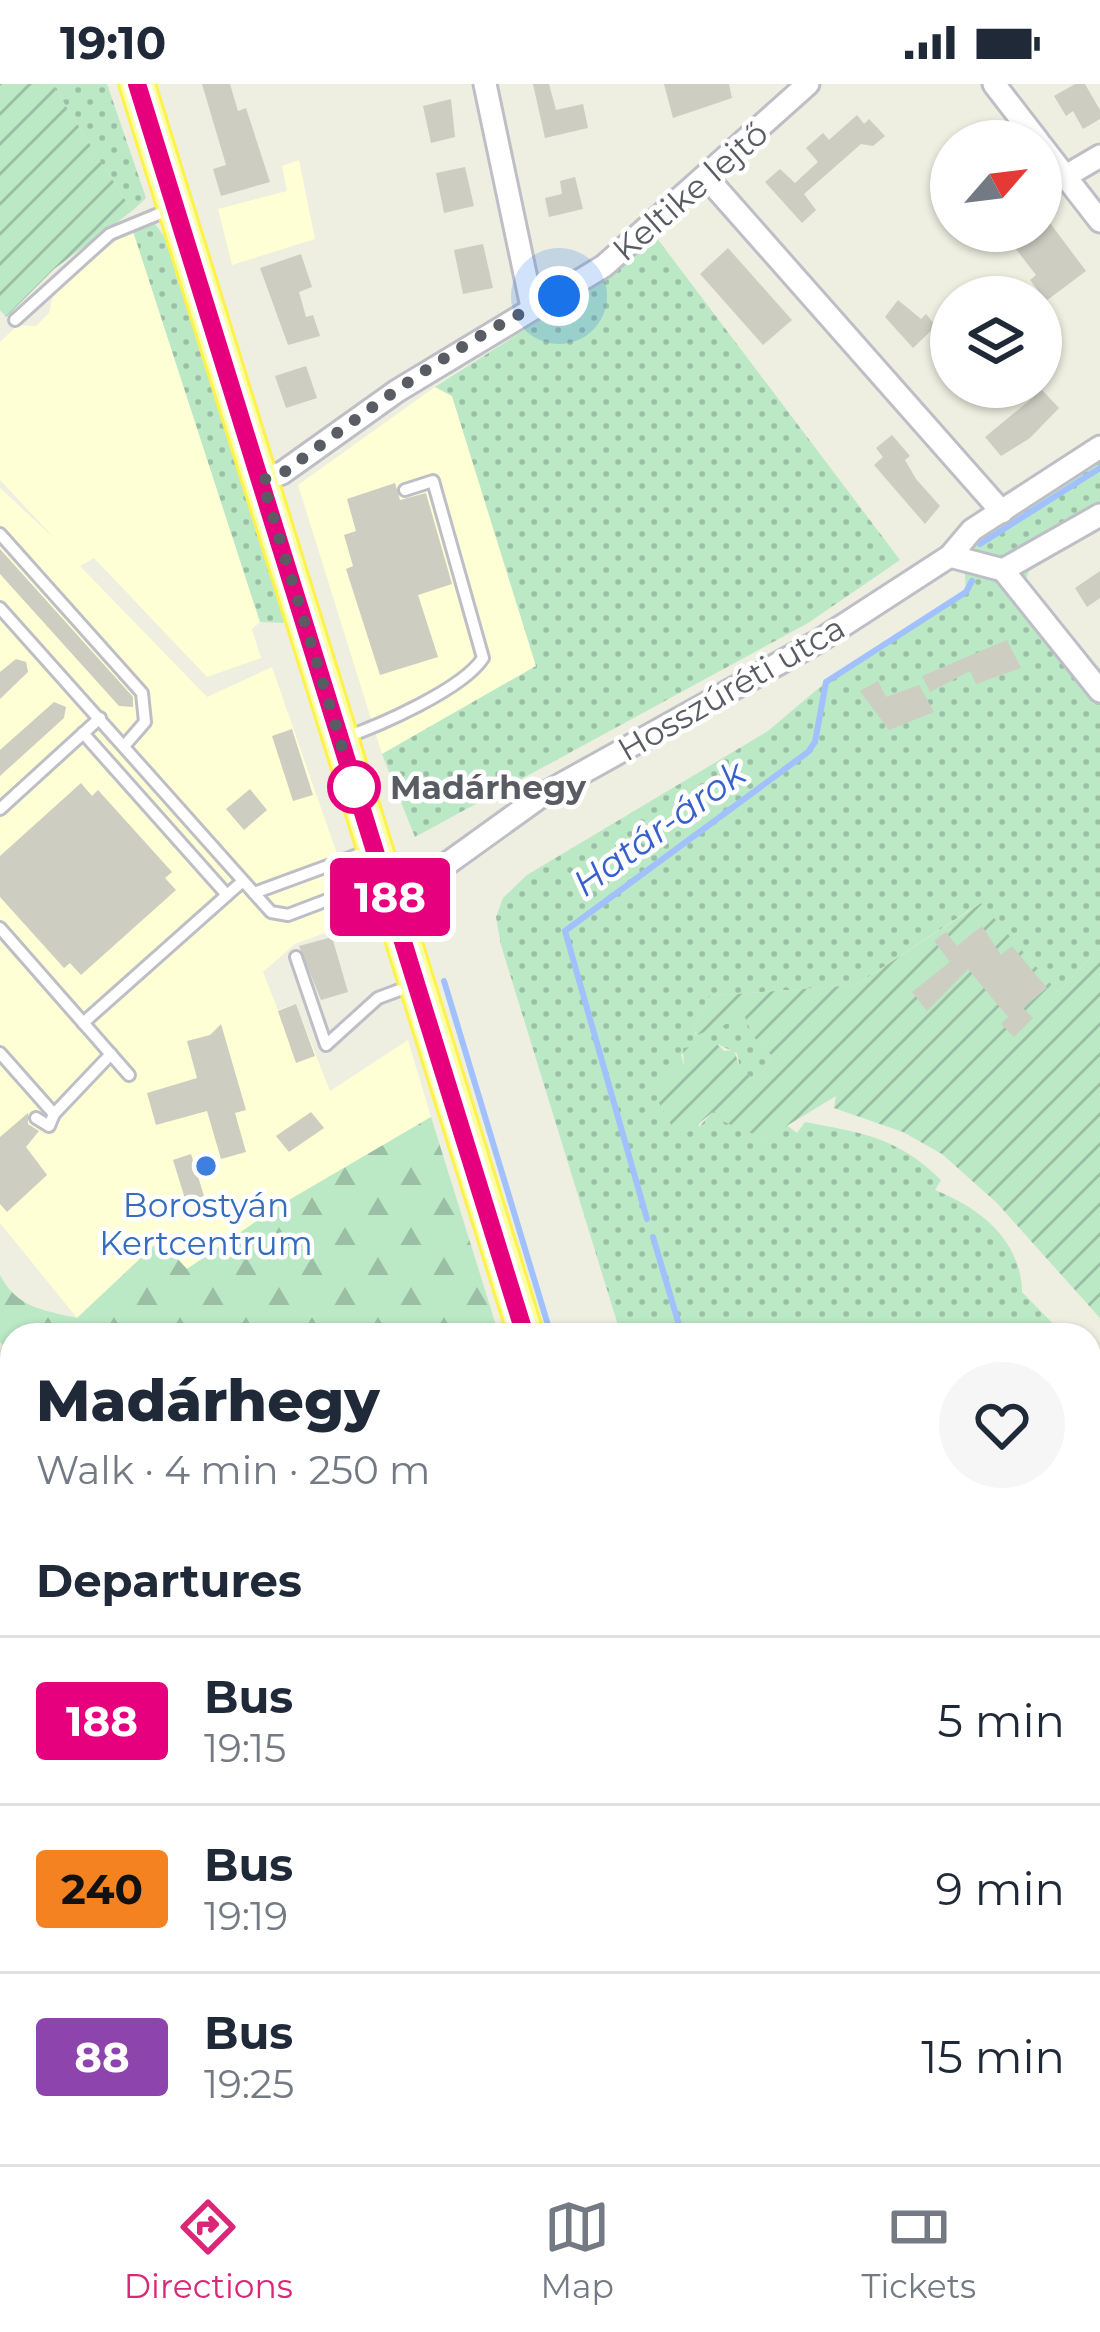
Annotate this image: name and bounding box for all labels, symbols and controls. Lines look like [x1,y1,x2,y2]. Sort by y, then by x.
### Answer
text: 19:10 [60,15,166,70]
street label: Keltike lejtő [604,113,776,269]
north arrow [930,120,1062,252]
map controls [930,120,1062,408]
your location [529,266,589,326]
button: layers [930,276,1062,408]
street label: Hosszúréti utca [610,607,852,769]
water label: Határ-árok [564,750,755,905]
marker: Madárhegy [329,762,379,812]
place label: Madárhegy [390,767,586,807]
line badge: 188 [321,858,459,936]
text: 188 [354,871,426,923]
marker: Borostyán Kertcentrum [193,1153,219,1179]
place label: Borostyán Kertcentrum [99,1185,313,1263]
button: heart [939,1362,1065,1488]
text: Madárhegy [36,1366,379,1435]
text: Walk · 4 min · 250 m [36,1446,430,1494]
text: Departures [36,1553,302,1608]
text: Bus [204,1669,293,1724]
text: 5 min [937,1693,1065,1748]
text: 188 [66,1695,138,1747]
text: 19:15 [204,1724,286,1772]
text: Bus [204,1837,293,1892]
text: 9 min [936,1861,1065,1916]
text: 240 [61,1863,143,1915]
text: 19:19 [204,1892,288,1940]
text: Bus [204,2005,293,2060]
text: 15 min [921,2029,1065,2084]
text: 88 [74,2031,130,2083]
text: 19:25 [204,2060,294,2108]
tab: Directions [124,2194,293,2306]
tab: Map [541,2194,614,2306]
tab: Tickets [862,2194,976,2306]

